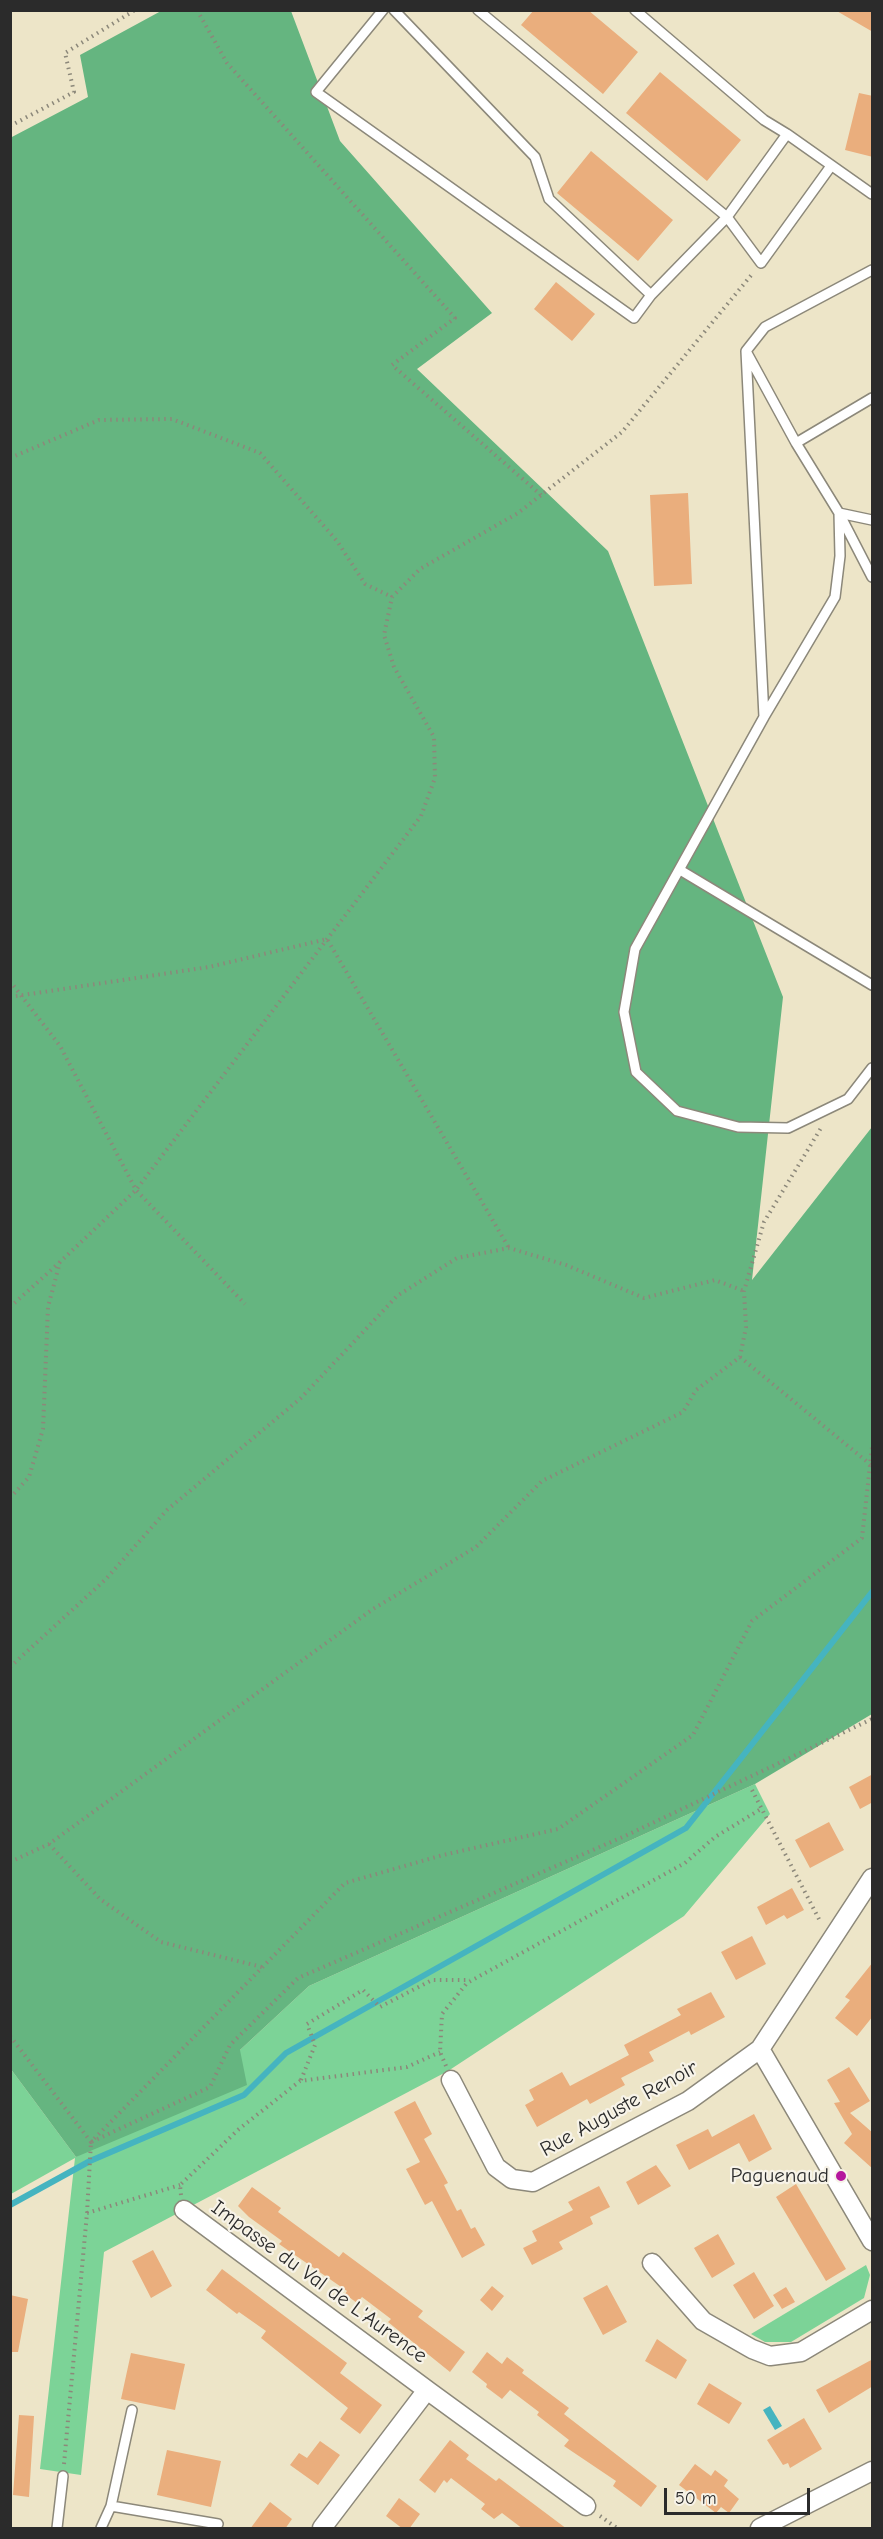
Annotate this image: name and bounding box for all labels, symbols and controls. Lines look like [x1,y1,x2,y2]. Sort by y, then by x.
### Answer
street label: Rue Auguste Renoir [536,2055,702,2163]
place label: Paguenaud [731,2163,829,2189]
marker: Paguenaud [834,2169,848,2183]
street label: Impasse du Val de L'Aurence [206,2195,432,2369]
scale bar [667,2476,812,2514]
text: 50 m [675,2488,717,2509]

